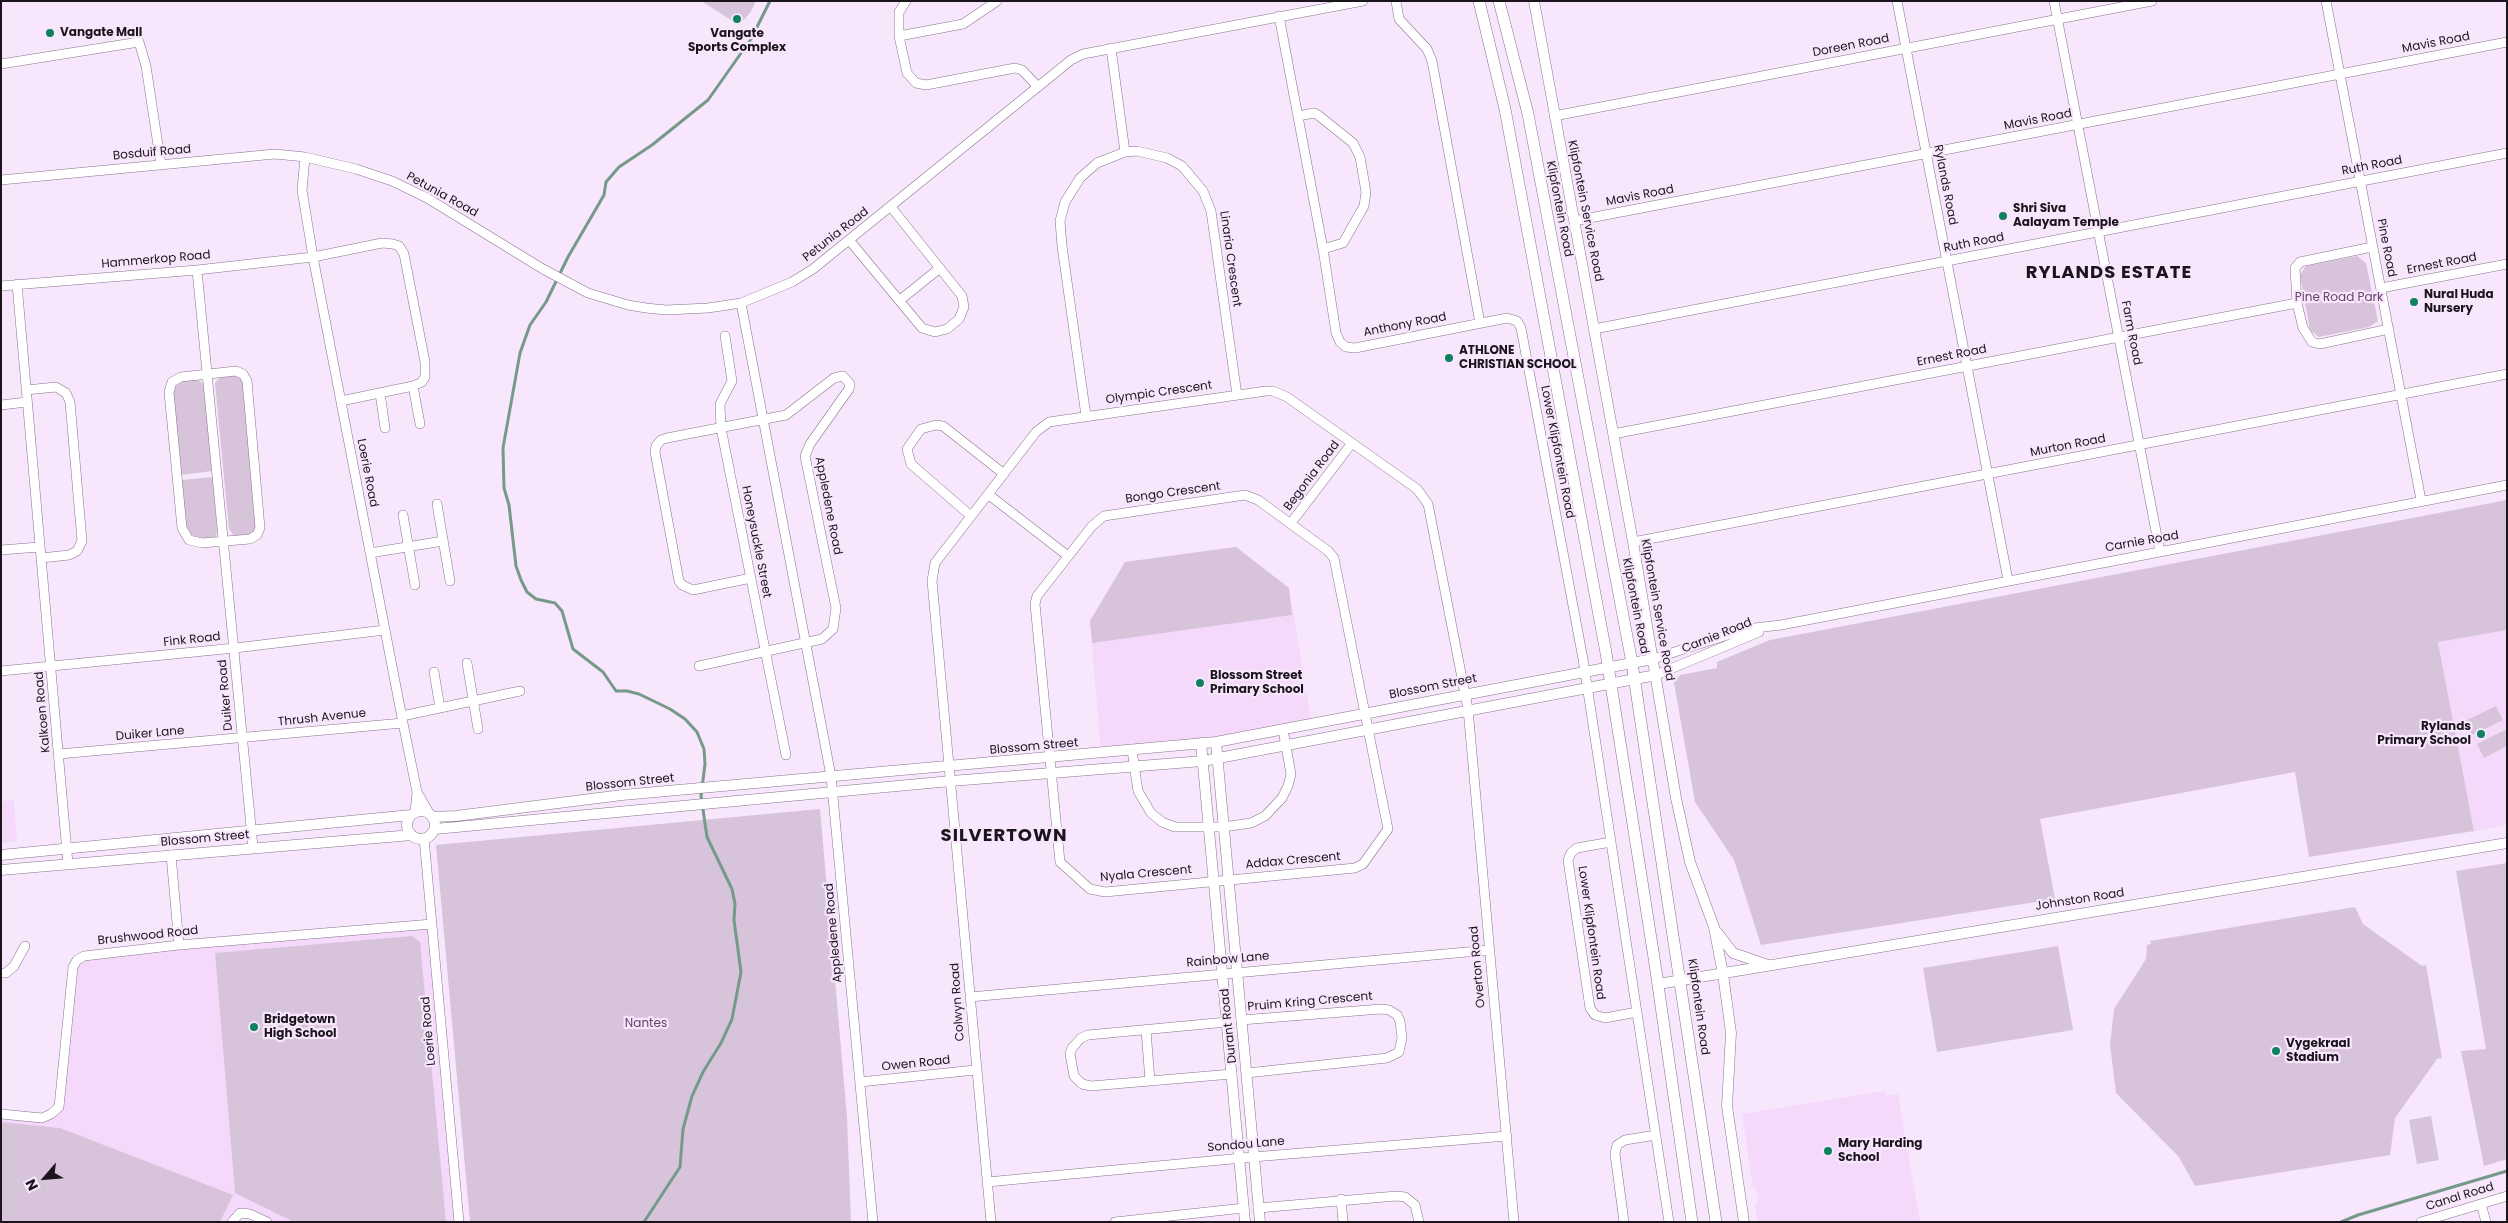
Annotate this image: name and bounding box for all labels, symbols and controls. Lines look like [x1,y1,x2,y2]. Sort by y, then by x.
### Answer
marker: Vangate Sports Complex [731,13,743,25]
place label: Vangate Mall [60,26,142,40]
marker: Vangate Mall [44,27,56,39]
place label: Vangate Sports Complex [688,27,786,55]
street label: Mavis Road [2401,29,2471,57]
street label: Doreen Road [1812,32,1890,60]
street label: Mavis Road [2003,106,2073,134]
street label: Klipfontein Service Road [1564,139,1606,283]
street label: Bosduif Road [112,142,192,164]
street label: Rylands Road [1930,144,1960,226]
street label: Ruth Road [2340,153,2404,179]
street label: Klipfontein Road [1543,160,1575,258]
street label: Petunia Road [404,169,480,221]
street label: Mavis Road [1605,182,1675,210]
place label: Shri Siva Aalayam Temple [2013,202,2119,230]
street label: Petunia Road [800,205,872,265]
street label: Linaria Crescent [1216,210,1244,308]
marker: Shri Siva Aalayam Temple [1997,210,2009,222]
street label: Pine Road [2373,217,2399,279]
street label: Ruth Road [1942,230,2006,256]
street label: Hammerkop Road [101,248,211,272]
street label: Ernest Road [2406,250,2478,278]
district label: RYLANDS ESTATE [2024,262,2194,284]
place label: Nural Huda Nursery [2424,288,2494,316]
park label: Pine Road Park [2295,291,2383,305]
marker: Nural Huda Nursery [2408,296,2420,308]
street label: Farm Road [2118,300,2144,366]
street label: Anthony Road [1362,310,1448,340]
street label: Ernest Road [1916,342,1988,370]
place label: ATHLONE CHRISTIAN SCHOOL [1459,344,1577,372]
marker: ATHLONE CHRISTIAN SCHOOL [1443,352,1455,364]
street label: Olympic Crescent [1105,378,1213,408]
street label: Lower Klipfontein Road [1537,384,1577,520]
street label: Murton Road [2029,432,2107,460]
street label: Loerie Road [353,437,381,509]
street label: Begonia Road [1281,438,1343,514]
street label: Appledene Road [811,456,845,556]
street label: Bongo Crescent [1125,479,1221,507]
street label: Honeysuckle Street [738,485,774,599]
street label: Carnie Road [2104,528,2180,556]
street label: Klipfontein Service Road [1637,538,1677,682]
street label: Klipfontein Road [1619,557,1651,655]
street label: Carnie Road [1680,615,1754,657]
street label: Fink Road [163,630,221,650]
street label: Duiker Road [216,659,236,731]
place label: Blossom Street Primary School [1210,669,1304,697]
street label: Kalkoen Road [32,671,54,753]
street label: Blossom Street [1388,671,1478,703]
marker: Blossom Street Primary School [1194,677,1206,689]
street label: Thrush Avenue [277,706,367,730]
place label: Rylands Primary School [2377,720,2471,748]
street label: Duiker Lane [115,724,185,744]
marker: Rylands Primary School [2475,728,2487,740]
street label: Blossom Street [989,736,1079,758]
street label: Blossom Street [585,771,675,795]
district label: SILVERTOWN [939,825,1069,847]
street label: Blossom Street [160,828,250,850]
street label: Addax Crescent [1245,850,1341,872]
street label: Nyala Crescent [1100,863,1192,885]
street label: Lower Klipfontein Road [1574,865,1608,1001]
street label: Appledene Road [822,883,846,983]
street label: Johnston Road [2035,886,2125,914]
street label: Brushwood Road [97,924,199,948]
street label: Overton Road [1467,925,1489,1009]
street label: Rainbow Lane [1186,949,1270,971]
street label: Klipfontein Road [1684,958,1712,1056]
street label: Colwyn Road [948,962,968,1042]
street label: Durant Road [1218,988,1240,1064]
street label: Pruim Kring Crescent [1247,989,1373,1015]
street label: Loerie Road [419,996,439,1066]
place label: Bridgetown High School [264,1013,337,1041]
park label: Nantes [625,1017,667,1031]
marker: Bridgetown High School [248,1021,260,1033]
place label: Vygekraal Stadium [2286,1037,2350,1065]
marker: Vygekraal Stadium [2270,1045,2282,1057]
street label: Owen Road [881,1053,951,1075]
street label: Sondou Lane [1207,1134,1285,1156]
place label: Mary Harding School [1838,1137,1922,1165]
marker: Mary Harding School [1822,1145,1834,1157]
north arrow [20,1153,70,1203]
text: N [20,1176,43,1194]
street label: Canal Road [2424,1180,2496,1214]

